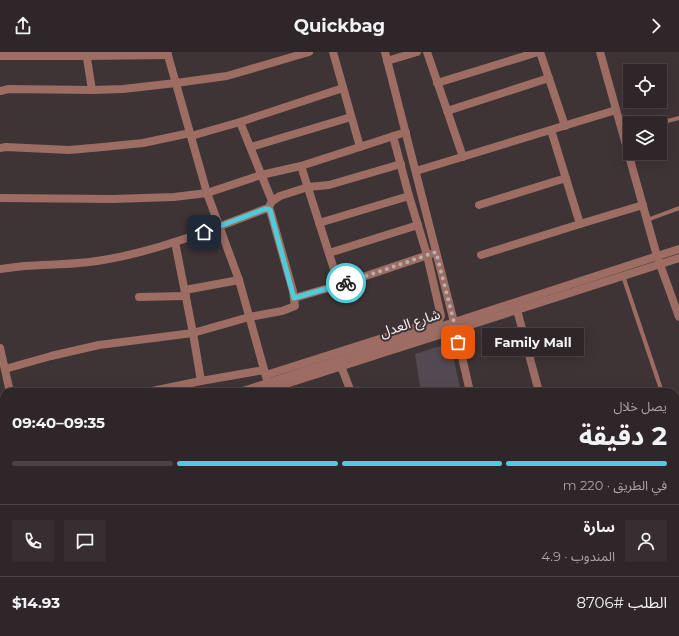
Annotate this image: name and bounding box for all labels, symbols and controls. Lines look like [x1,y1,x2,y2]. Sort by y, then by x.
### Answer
icon: share [12,15,34,37]
text: Quickbag [294,15,385,37]
icon: forward [645,15,667,37]
map controls [623,64,667,160]
button: locate [623,64,667,108]
button: layers [623,116,667,160]
pin [187,215,221,249]
icon: home [193,221,215,243]
courier [326,263,366,303]
icon: bike [335,272,357,294]
street label: شارع العدل [378,305,443,343]
pin [441,325,475,359]
callout: Family Mall [482,328,584,356]
icon: bag [447,331,469,353]
text: Family Mall [494,334,572,350]
text: يصل خلال [613,398,667,414]
text: 09:35–09:40 [12,413,105,432]
text: 2 دقيقة [579,420,667,452]
text: في الطريق · 220 m [563,477,667,493]
text: سارة [583,517,615,536]
button: phone [12,520,54,562]
button: chat [64,520,106,562]
button: person [625,520,667,562]
text: المندوب · 4.9 [541,548,615,564]
text: $14.93 [12,593,60,612]
text: الطلب #8706 [576,593,667,612]

